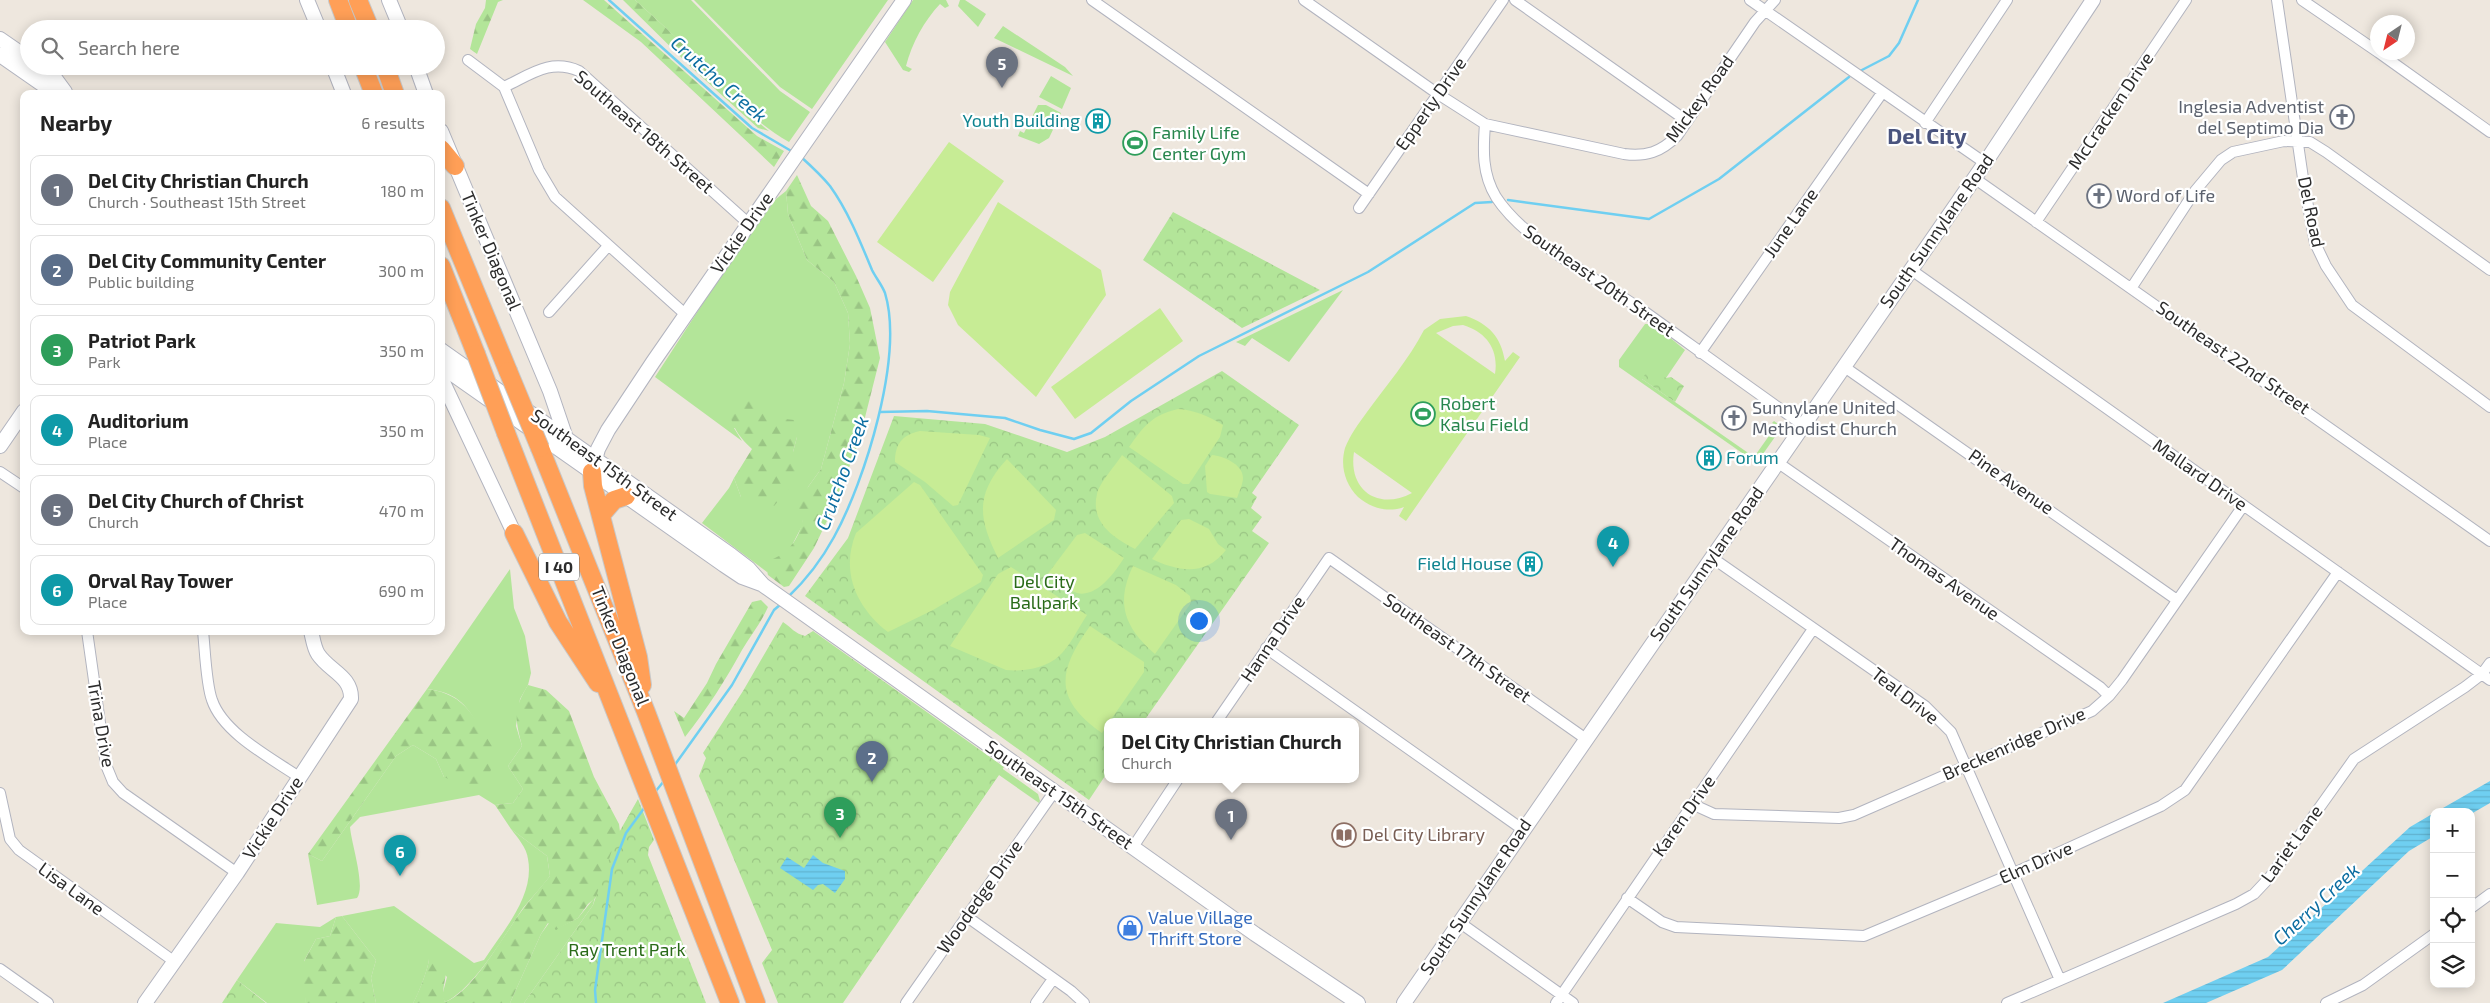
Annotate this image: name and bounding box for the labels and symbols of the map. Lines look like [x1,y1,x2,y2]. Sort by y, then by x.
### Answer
north arrow [2370,15,2415,60]
water label: Crutcho Creek [667,31,772,127]
pin: 5 [986,47,1018,88]
street label: McCracken Drive [2063,48,2157,173]
street label: Mickey Road [1660,51,1738,146]
street label: Epperly Drive [1390,53,1470,154]
street label: Southeast 18th Street [571,65,719,198]
place label: Inglesia Adventist del Septimo Dia [2178,95,2324,138]
church icon: Inglesia Adventist del Septimo Dia [2329,104,2355,130]
building icon: Youth Building [1085,108,1111,134]
place label: Youth Building [963,109,1080,131]
place label: Family Life Center Gym [1152,121,1246,164]
district label: Del City [1887,122,1967,149]
sports icon: Family Life Center Gym [1122,130,1148,156]
street label: South Sunnylane Road [1875,149,1998,312]
street label: Del Road [2294,174,2330,249]
street label: June Lane [1758,183,1822,261]
church icon: Word of Life [2086,183,2112,209]
place label: Word of Life [2116,184,2215,206]
street label: Tinker Diagonal [457,188,527,314]
street label: Vickie Drive [705,188,777,277]
street label: Southeast 20th Street [1520,220,1680,341]
street label: Southeast 22nd Street [2153,296,2315,419]
place label: Robert Kalsu Field [1440,392,1529,435]
place label: Sunnylane United Methodist Church [1752,396,1897,439]
sports icon: Robert Kalsu Field [1410,401,1436,427]
street label: Southeast 15th Street [527,404,682,525]
church icon: Sunnylane United Methodist Church [1721,405,1747,431]
water label: Crutcho Creek [810,413,873,533]
street label: Mallard Drive [2149,434,2252,515]
street label: Pine Avenue [1965,444,2058,519]
building icon: Forum [1696,445,1722,471]
place label: Forum [1726,446,1779,468]
street label: South Sunnylane Road [1645,482,1768,645]
pin: 4 [1597,526,1629,567]
street label: Thomas Avenue [1885,532,2004,624]
building icon: Field House [1517,551,1543,577]
place label: Field House [1417,552,1512,574]
road number: I 40 [539,554,579,580]
park label: Del City Ballpark [1010,570,1078,613]
street label: Tinker Diagonal [587,583,655,709]
street label: Southeast 17th Street [1380,588,1536,707]
street label: Hanna Drive [1235,591,1309,686]
your location [1186,608,1212,634]
street label: Teal Drive [1867,662,1944,728]
street label: Trina Drive [84,679,120,769]
street label: Breckenridge Drive [1939,702,2088,784]
street label: Southeast 15th Street [981,735,1138,854]
pin: 2 [856,741,888,782]
street label: Karen Drive [1647,770,1719,860]
street label: Vickie Drive [237,772,307,863]
pin: 3 [824,797,856,838]
pin: 1 [1215,799,1247,840]
street label: Lariet Lane [2256,800,2327,887]
street label: South Sunnylane Road [1415,814,1536,979]
library icon: Del City Library [1331,822,1357,848]
place label: Del City Library [1362,823,1486,845]
pin: 6 [384,835,416,876]
street label: Woodedge Drive [932,835,1027,958]
street label: Elm Drive [1996,836,2076,888]
street label: Lisa Lane [34,857,109,919]
water label: Cherry Creek [2268,858,2364,950]
place label: Value Village Thrift Store [1148,906,1253,949]
shop icon: Value Village Thrift Store [1117,915,1143,941]
park label: Ray Trent Park [568,938,686,960]

